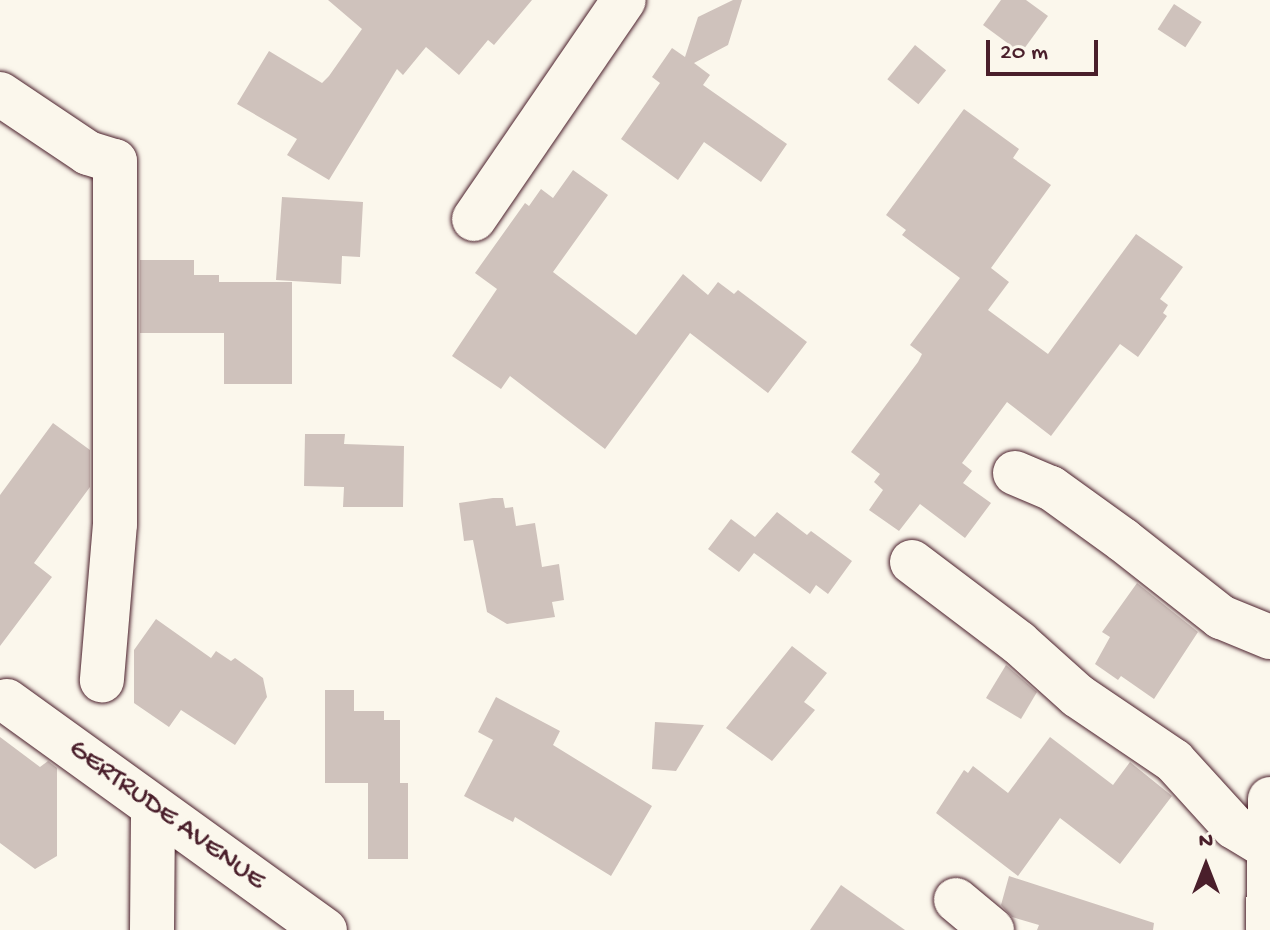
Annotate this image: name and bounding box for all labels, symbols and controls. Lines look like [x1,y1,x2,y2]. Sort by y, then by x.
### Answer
scale bar [990,24,1102,74]
text: 20 m [1000,39,1048,68]
street label: GERTRUDE AVENUE [61,733,271,899]
north arrow [1166,826,1246,906]
text: N [1199,829,1213,855]

